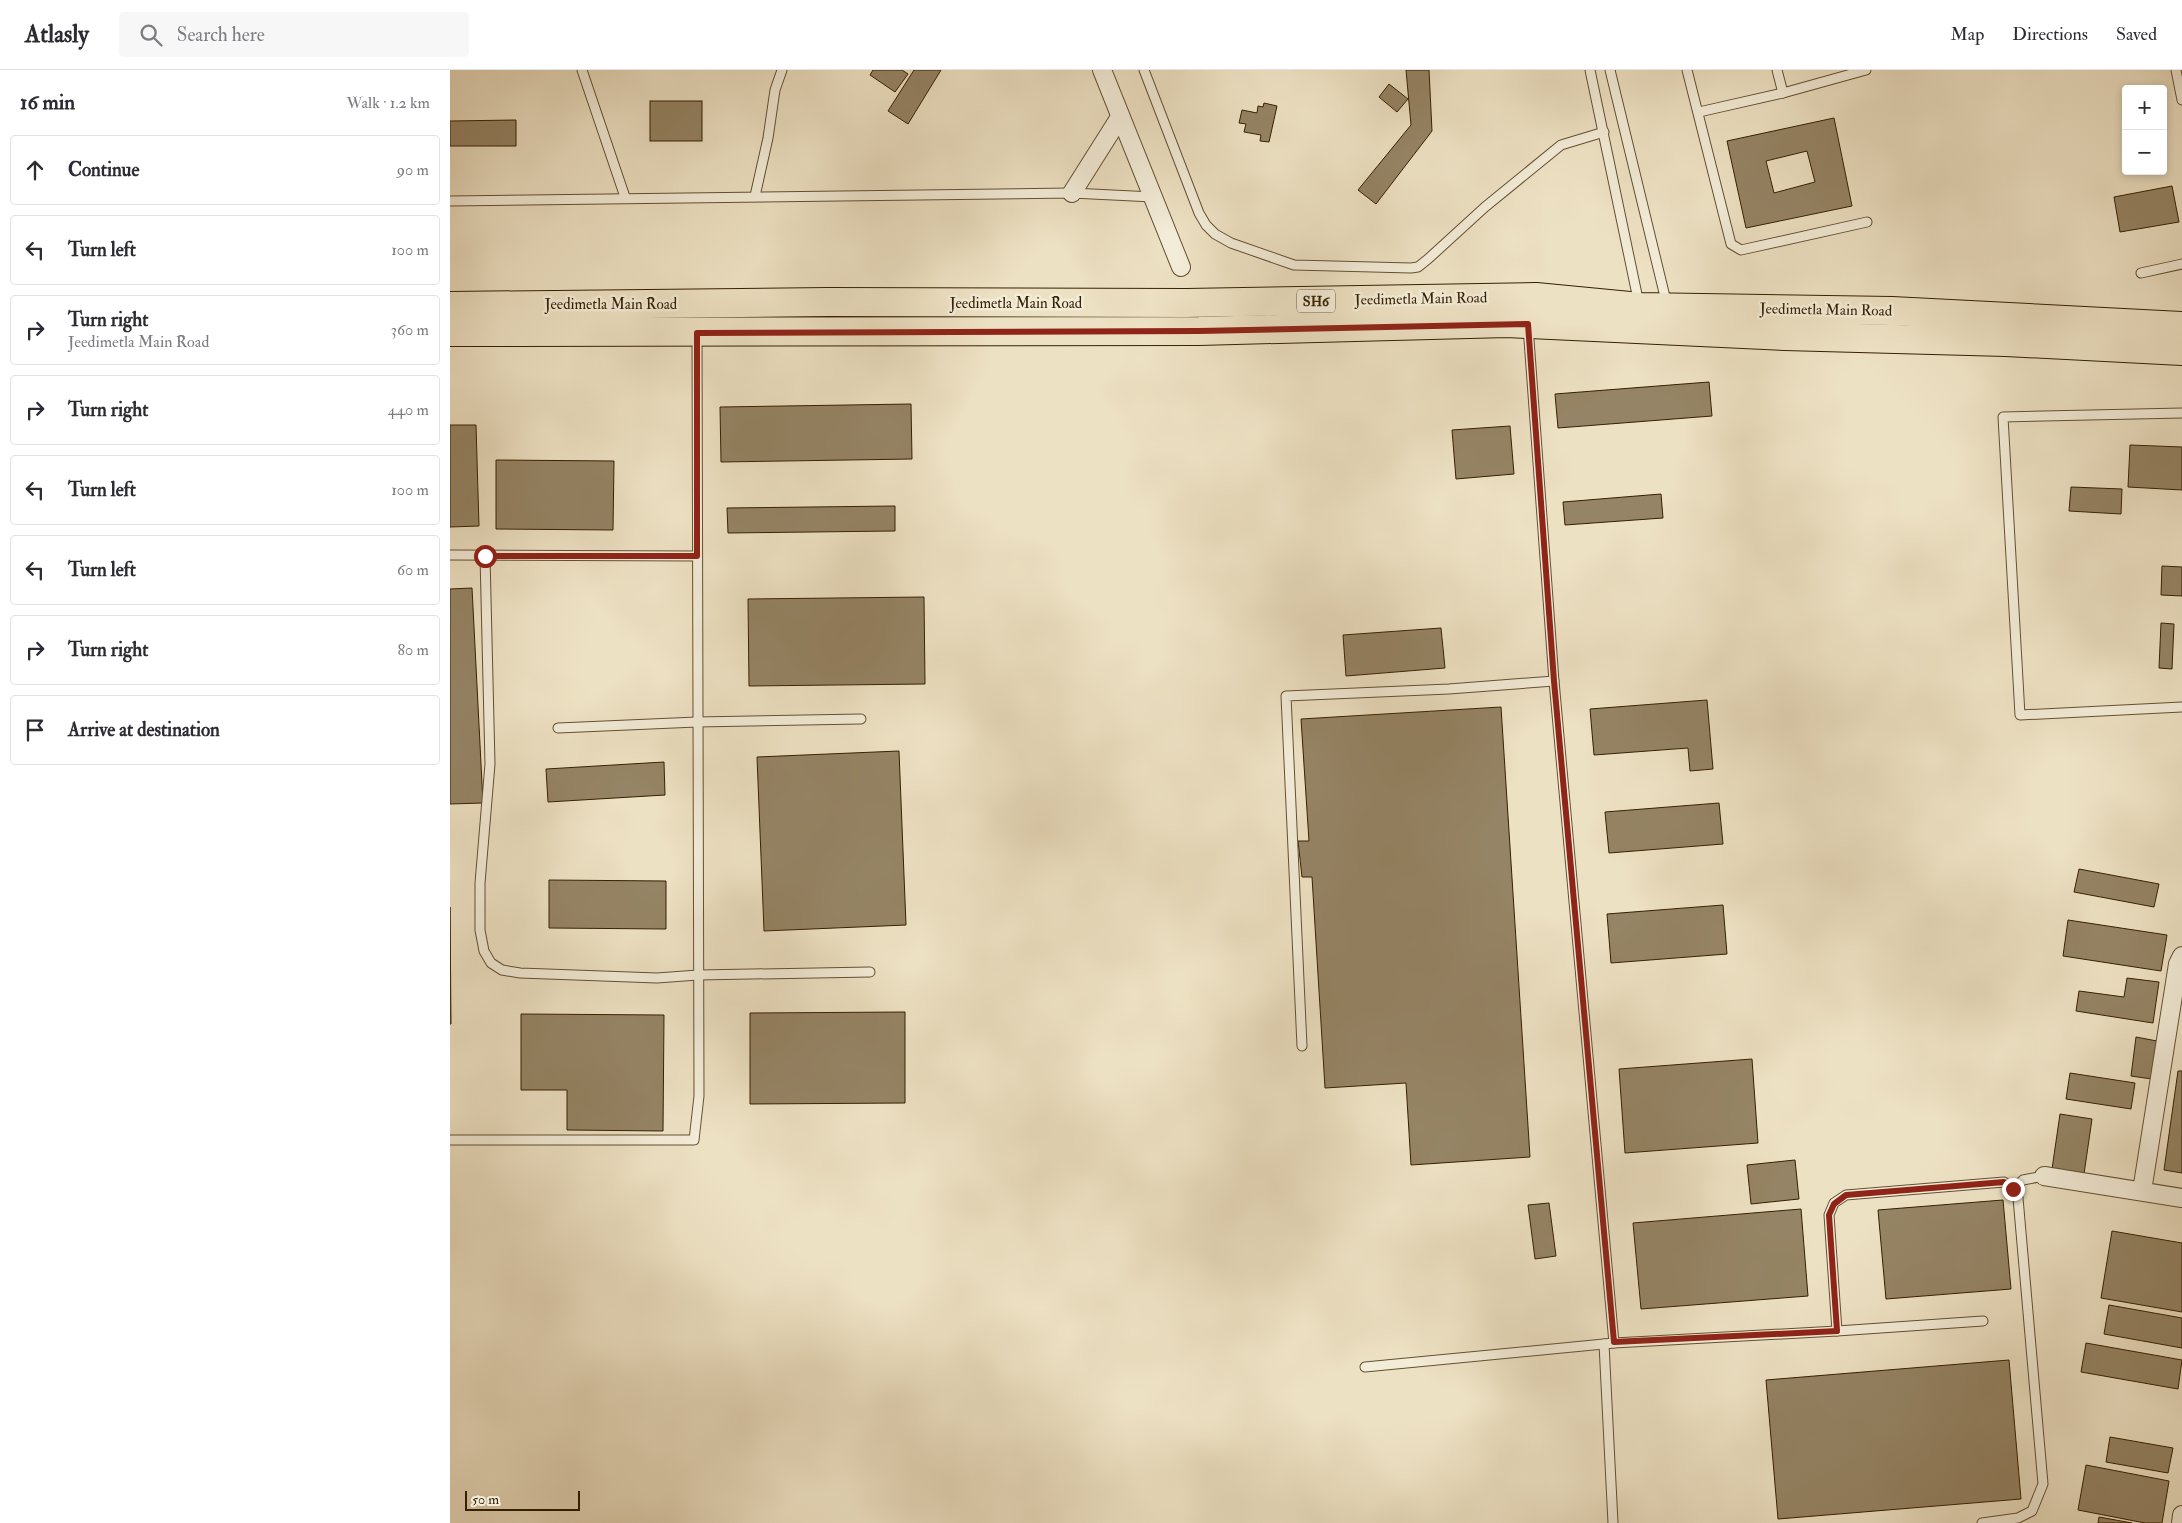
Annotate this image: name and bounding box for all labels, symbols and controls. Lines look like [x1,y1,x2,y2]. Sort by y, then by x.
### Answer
search box [119,12,469,57]
text: Atlasly [25,19,89,50]
icon: search [137,21,165,49]
text: Search here [177,23,265,47]
text: Map [1951,23,1984,46]
text: Directions [2012,23,2088,46]
text: Saved [2116,23,2157,46]
map controls [2122,85,2167,175]
button: + [2122,85,2167,130]
text: 16 min [20,89,75,116]
text: Walk · 1.2 km [347,93,430,113]
button: − [2122,130,2167,175]
icon: ahead [21,156,49,184]
text: Continue [68,158,139,182]
text: 90 m [397,160,429,180]
icon: left [21,236,49,264]
text: Turn left [68,238,136,262]
text: 100 m [391,240,429,260]
street label: Jeedimetla Main Road [1354,288,1488,311]
road number: SH6 [1297,290,1335,312]
street label: Jeedimetla Main Road [949,294,1083,314]
street label: Jeedimetla Main Road [544,295,678,315]
street label: Jeedimetla Main Road [1759,299,1893,322]
text: Turn right [68,308,148,332]
icon: right [21,316,49,344]
text: 360 m [391,320,429,340]
text: Jeedimetla Main Road [68,332,209,352]
icon: right [21,396,49,424]
text: Turn right [68,398,148,422]
text: 440 m [388,400,429,420]
icon: left [21,476,49,504]
text: Turn left [68,478,136,502]
text: 100 m [391,480,429,500]
route start [474,545,497,568]
icon: left [21,556,49,584]
text: Turn left [68,558,136,582]
text: 60 m [397,560,429,580]
icon: right [21,636,49,664]
text: Turn right [68,638,148,662]
text: 80 m [398,640,429,660]
icon: arrive [21,716,49,744]
text: Arrive at destination [68,718,220,742]
route end [2002,1178,2025,1201]
scale bar [465,1488,580,1511]
text: 50 m [472,1491,499,1508]

